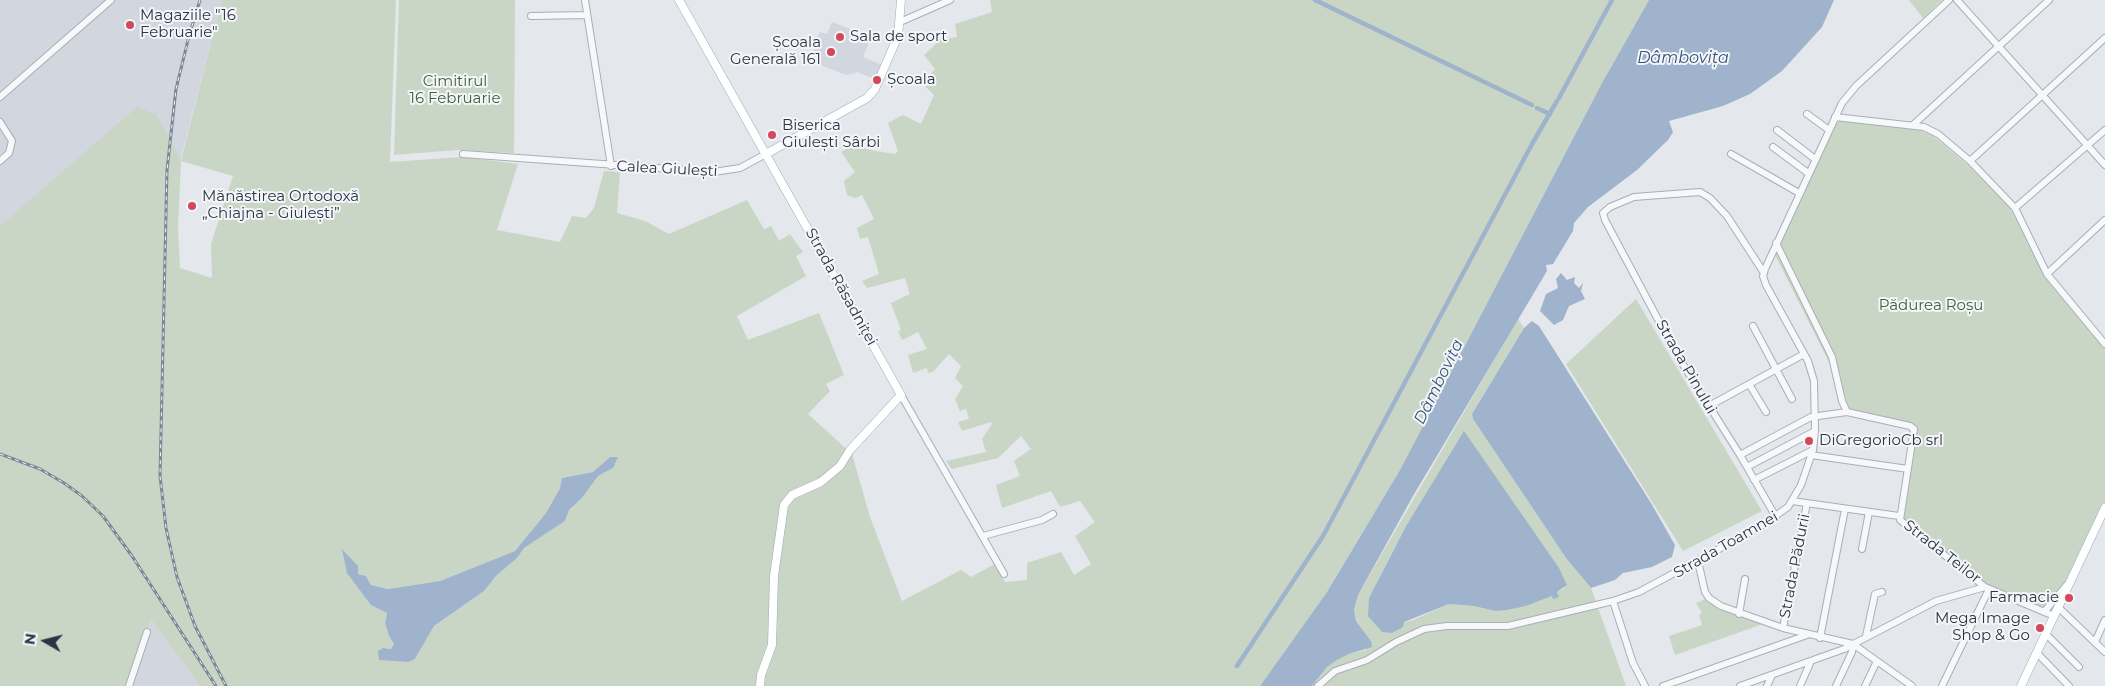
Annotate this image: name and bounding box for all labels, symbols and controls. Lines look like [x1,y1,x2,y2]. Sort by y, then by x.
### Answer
place label: Magaziile "16 Februarie" [140,7,236,42]
marker: Magaziile "16 Februarie" [124,19,136,31]
place label: Sala de sport [850,28,947,46]
marker: Sala de sport [834,31,846,43]
place label: Școala Generală 161 [730,34,821,69]
marker: Școala Generală 161 [825,46,837,58]
water label: Dâmbovița [1637,48,1729,68]
place label: Școala [887,71,936,89]
park label: Cimitirul 16 Februarie [410,73,500,108]
marker: Școala [871,74,883,86]
place label: Biserica Giulești Sârbi [782,117,880,152]
marker: Biserica Giulești Sârbi [766,129,778,141]
street label: Calea Giulești [616,157,718,181]
place label: Mănăstirea Ortodoxă „Chiajna - Giulești” [202,188,359,223]
marker: Mănăstirea Ortodoxă „Chiajna - Giulești” [186,200,198,212]
street label: Strada Răsadniței [801,225,881,349]
park label: Pădurea Roșu [1879,297,1983,315]
street label: Strada Pinului [1652,317,1720,417]
water label: Dâmbovița [1410,337,1468,427]
place label: DiGregorioCb srl [1819,432,1943,450]
marker: DiGregorioCb srl [1803,435,1815,447]
street label: Strada Toamnei [1671,508,1781,582]
street label: Strada Pădurii [1776,512,1814,620]
street label: Strada Teilor [1900,516,1984,588]
place label: Farmacie [1989,589,2059,607]
marker: Farmacie [2063,592,2075,604]
place label: Mega Image Shop & Go [1935,610,2030,645]
north arrow [20,616,70,666]
marker: Mega Image Shop & Go [2034,622,2046,634]
text: N [20,632,40,646]

